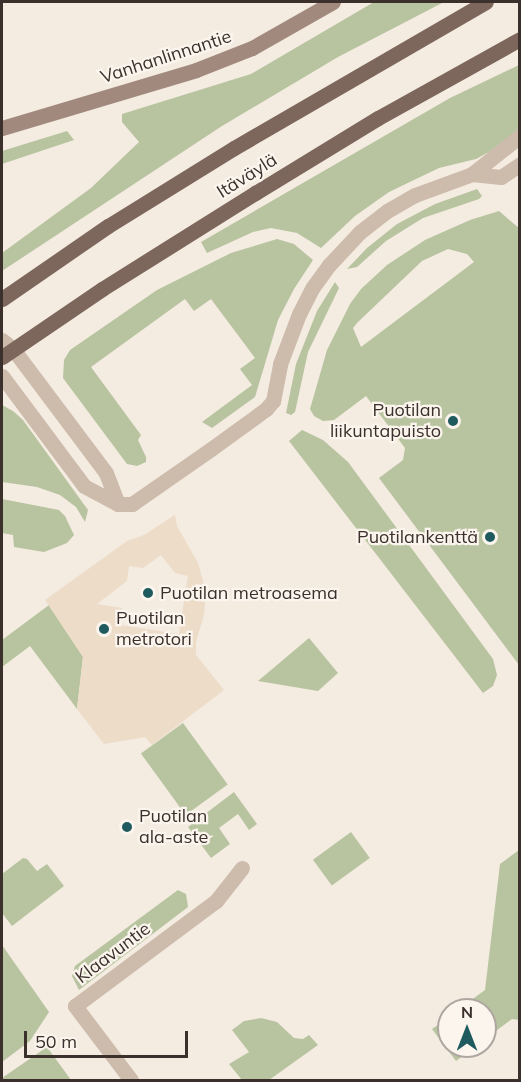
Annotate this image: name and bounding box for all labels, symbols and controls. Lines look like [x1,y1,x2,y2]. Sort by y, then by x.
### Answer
street label: Vanhanlinnantie [98,26,234,88]
street label: Itäväylä [213,149,281,203]
place label: Puotilan liikuntapuisto [330,400,441,442]
marker: Puotilan liikuntapuisto [446,414,460,428]
place label: Puotilankenttä [357,526,478,548]
marker: Puotilankenttä [483,530,497,544]
place label: Puotilan metroasema [160,582,338,604]
marker: Puotilan metroasema [141,586,155,600]
place label: Puotilan metrotori [116,608,192,650]
marker: Puotilan metrotori [97,622,111,636]
place label: Puotilan ala-aste [139,806,208,848]
marker: Puotilan ala-aste [120,820,134,834]
street label: Klaavuntie [71,918,155,988]
north arrow [437,998,497,1058]
text: N [461,1002,473,1022]
scale bar [27,1019,190,1057]
text: 50 m [35,1030,77,1053]

